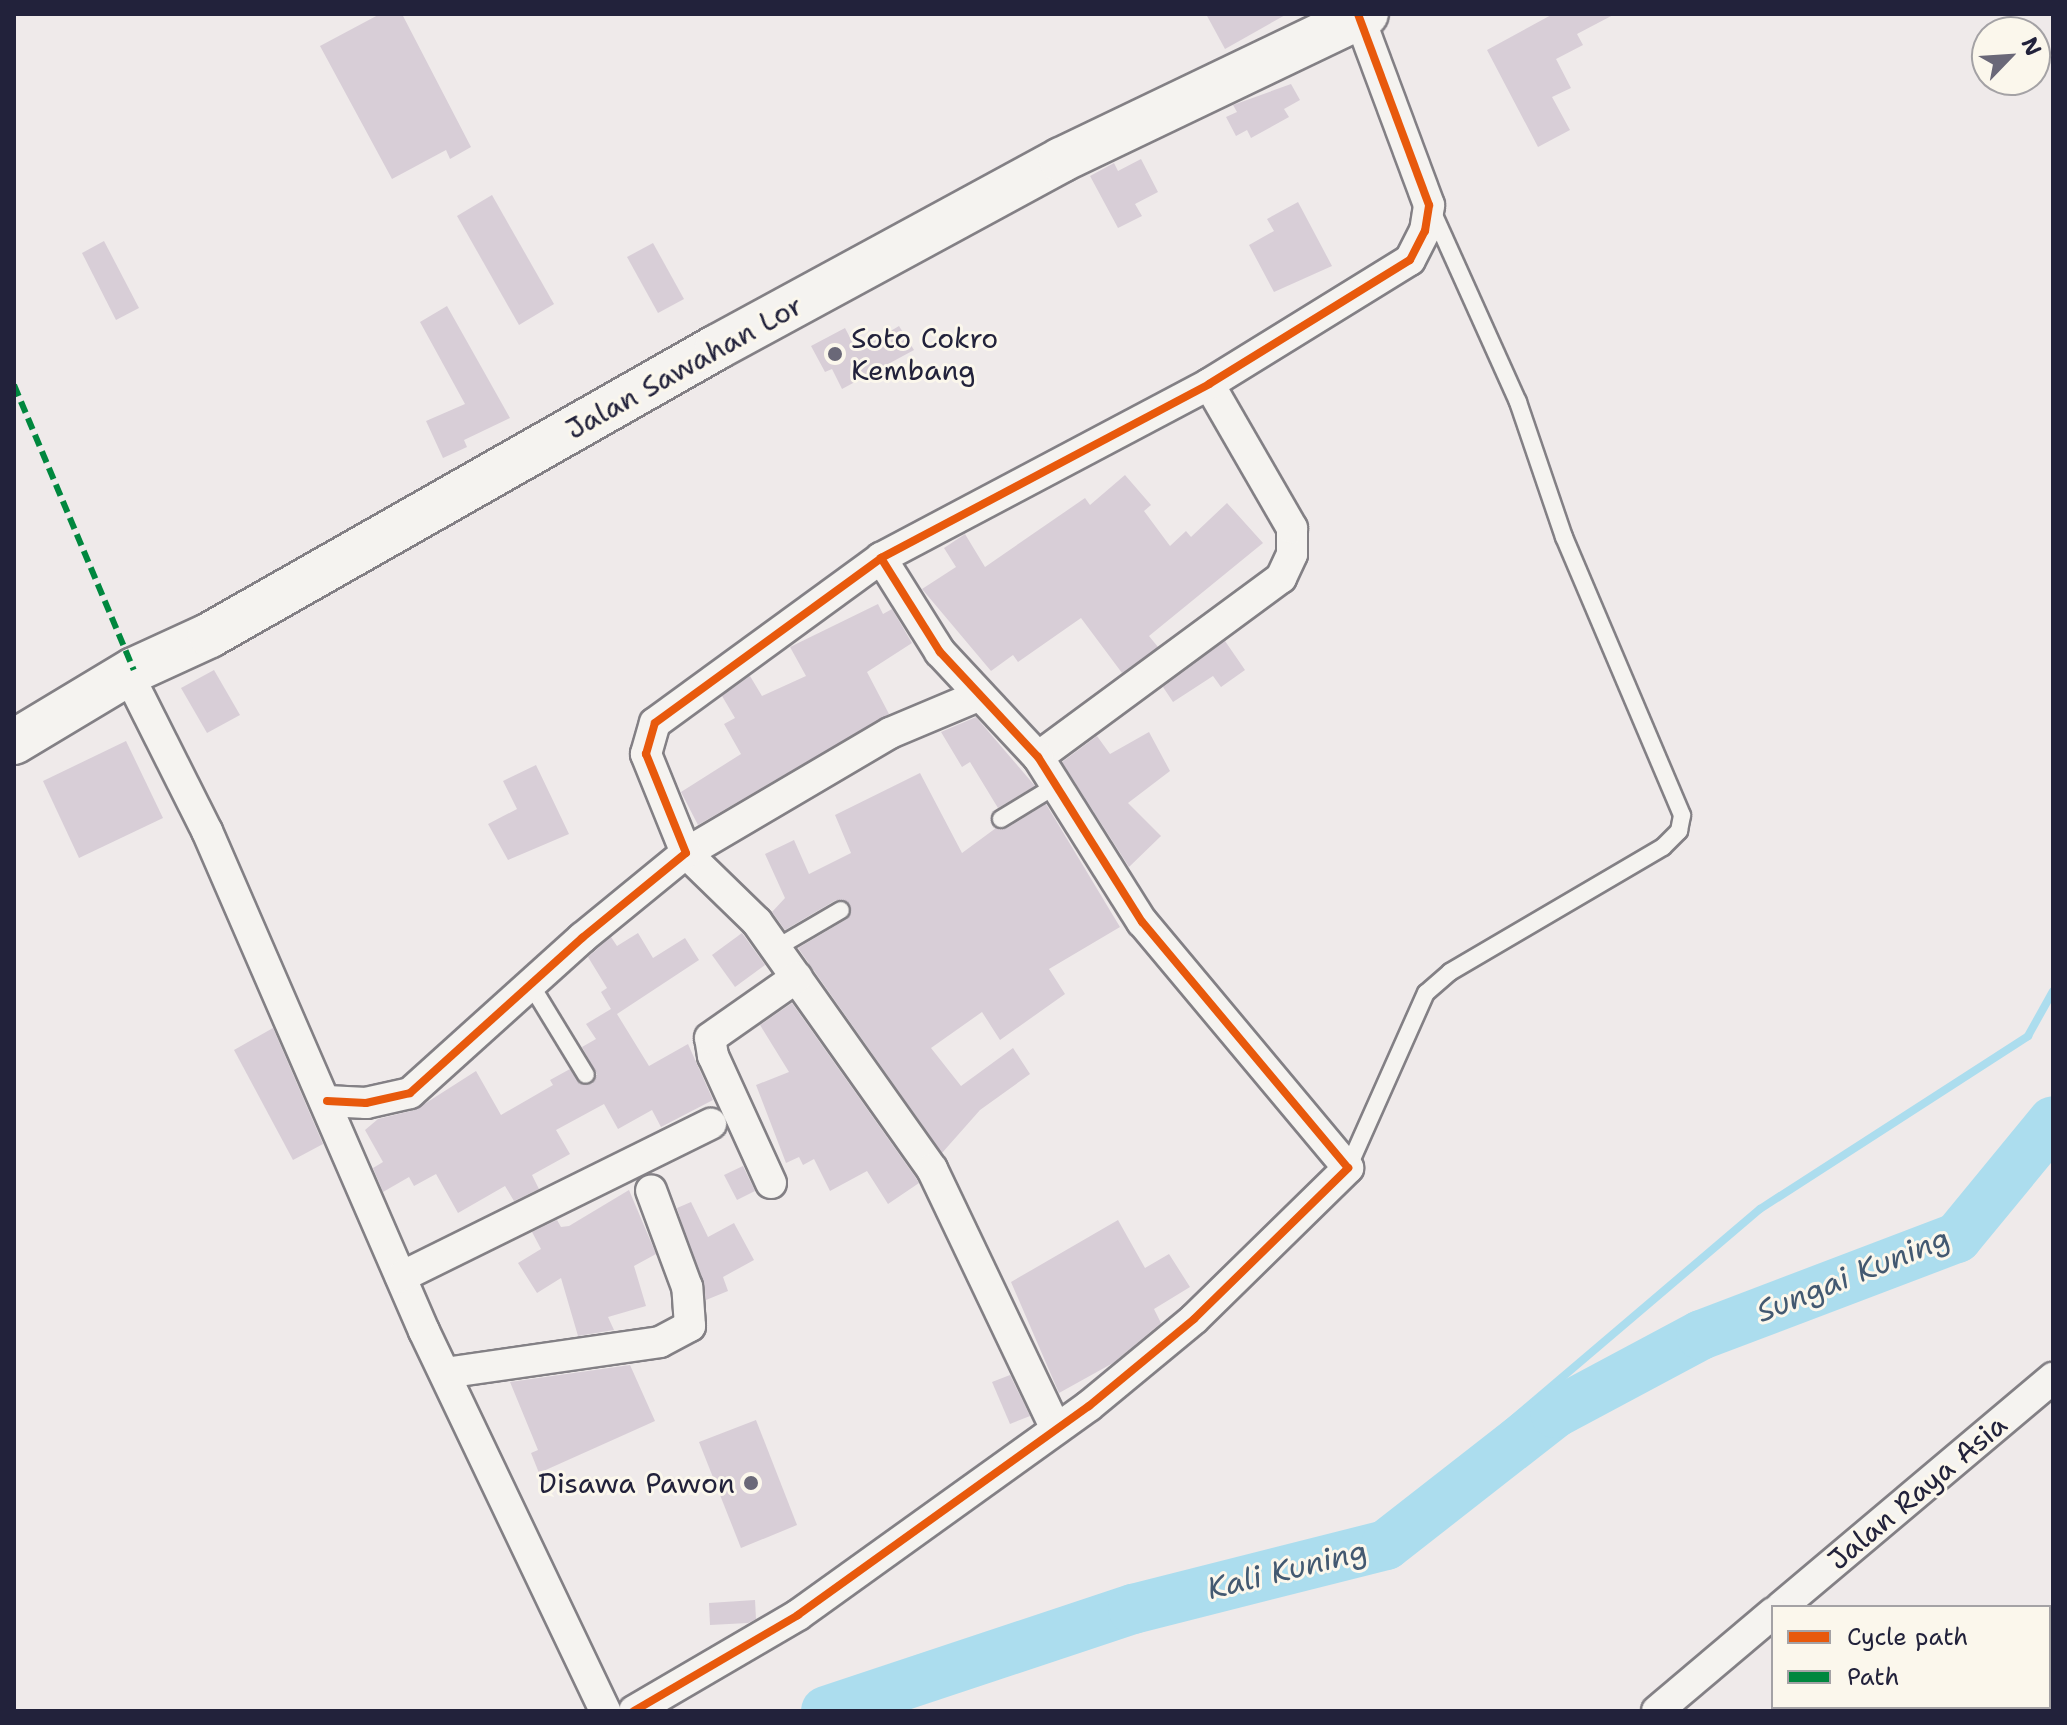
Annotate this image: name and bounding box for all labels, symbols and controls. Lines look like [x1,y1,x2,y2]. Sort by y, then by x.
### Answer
north arrow [1971,16,2051,96]
text: N [2015,32,2048,61]
street label: Jalan Sawahan Lor [560,288,808,446]
place label: Soto Cokro Kembang [851,321,998,387]
marker: Soto Cokro Kembang [826,345,844,363]
water label: Sungai Kuning [1751,1220,1955,1330]
street label: Jalan Raya Asia [1821,1407,2013,1577]
place label: Disawa Pawon [538,1466,735,1500]
marker: Disawa Pawon [742,1474,760,1492]
water label: Kali Kuning [1203,1533,1371,1607]
legend [1771,1605,2051,1709]
text: Cycle path [1847,1621,1968,1653]
text: Path [1847,1661,1899,1693]

